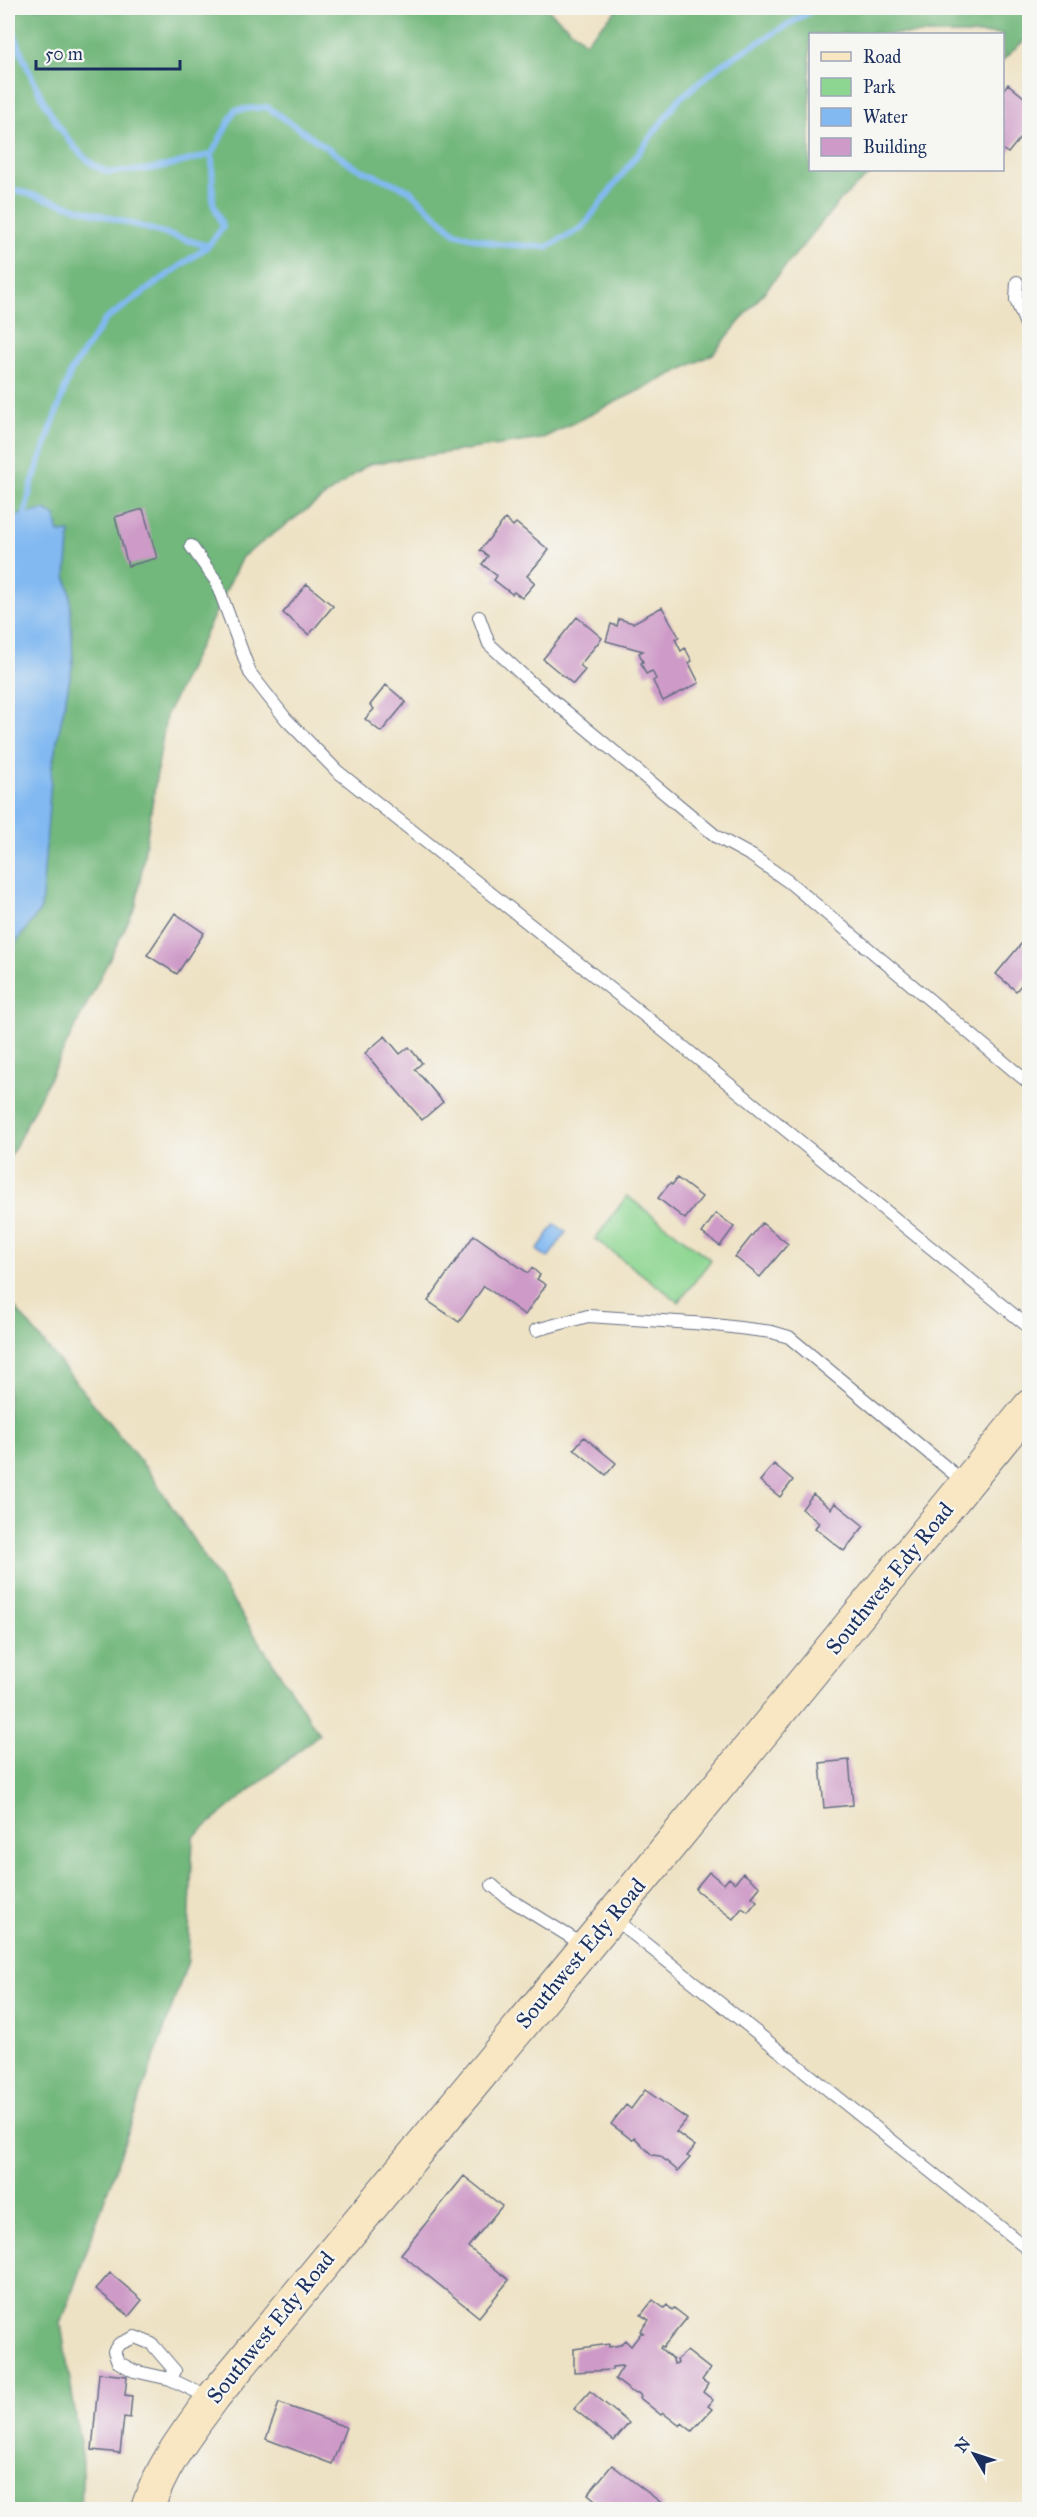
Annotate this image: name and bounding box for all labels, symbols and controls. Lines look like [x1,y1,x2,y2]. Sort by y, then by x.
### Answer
scale bar [36,33,180,71]
legend [809,33,1004,171]
text: 50 m [45,43,83,65]
text: Road [863,46,901,68]
text: Park [863,76,896,98]
text: Water [863,106,908,128]
text: Building [863,136,927,159]
street label: Southwest Edy Road [820,1497,959,1660]
street label: Southwest Edy Road [510,1873,651,2034]
street label: Southwest Edy Road [201,2246,340,2409]
north arrow [944,2424,1004,2484]
text: N [951,2433,975,2456]

